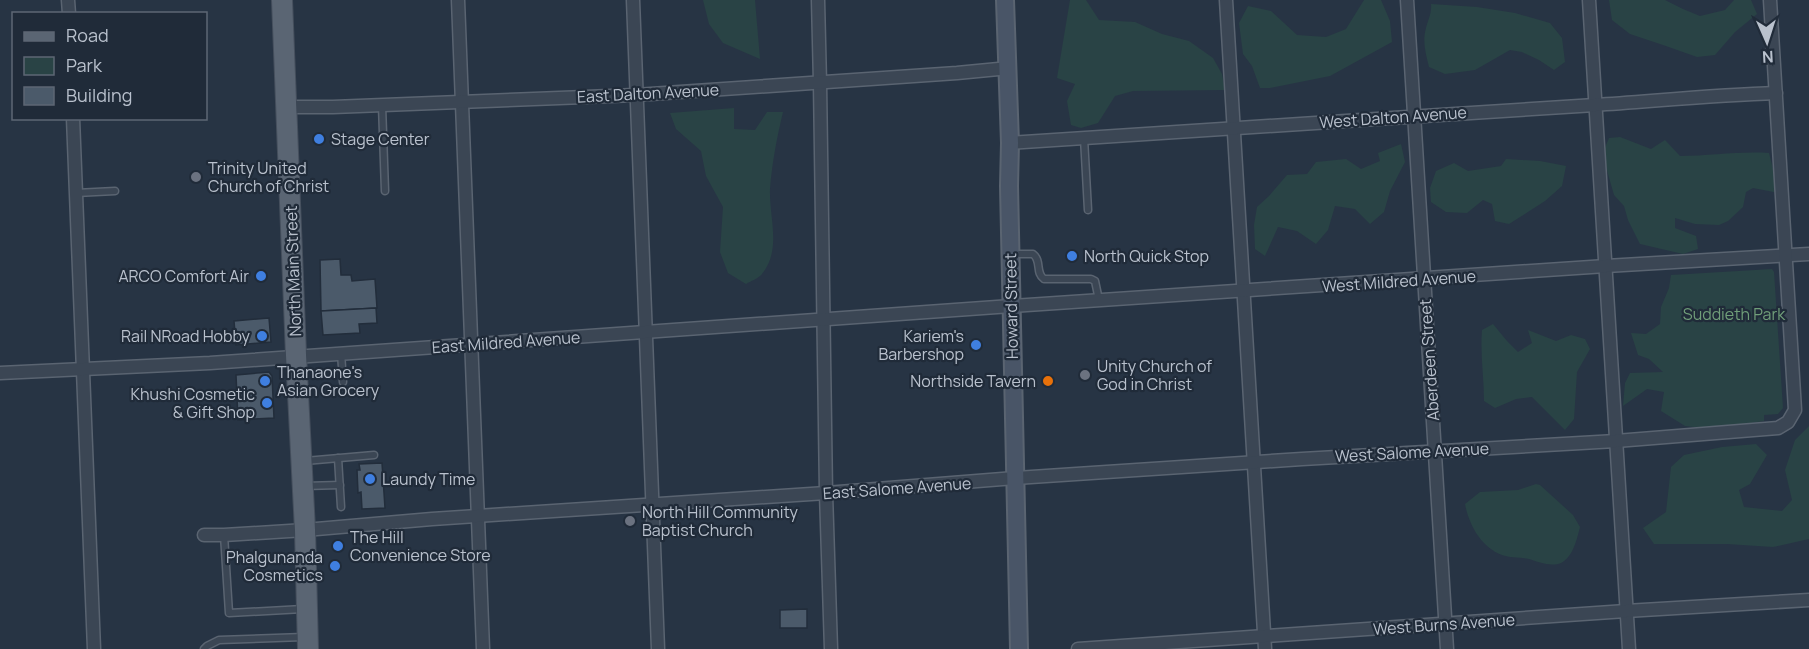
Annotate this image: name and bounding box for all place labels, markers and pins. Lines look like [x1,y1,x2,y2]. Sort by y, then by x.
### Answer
place label: Stage Center [331,128,430,150]
marker: Stage Center [312,132,326,146]
place label: Trinity United Church of Christ [208,157,329,197]
marker: Trinity United Church of Christ [189,170,203,184]
place label: North Quick Stop [1084,245,1209,267]
marker: North Quick Stop [1065,249,1079,263]
place label: ARCO Comfort Air [118,265,249,287]
marker: ARCO Comfort Air [254,269,268,283]
place label: Rail NRoad Hobby [121,325,251,347]
place label: Kariem's Barbershop [878,325,964,365]
marker: Rail NRoad Hobby [255,329,269,343]
marker: Kariem's Barbershop [969,338,983,352]
place label: Unity Church of God in Christ [1097,355,1212,395]
place label: Thanaone's Asian Grocery [277,361,380,401]
marker: Unity Church of God in Christ [1078,368,1092,382]
place label: Northside Tavern [910,370,1036,392]
marker: Thanaone's Asian Grocery [258,374,272,388]
marker: Northside Tavern [1041,374,1055,388]
place label: Khushi Cosmetic & Gift Shop [131,383,255,423]
marker: Khushi Cosmetic & Gift Shop [260,396,274,410]
place label: Laundy Time [382,468,475,490]
marker: Laundy Time [363,472,377,486]
place label: North Hill Community Baptist Church [642,501,799,541]
marker: North Hill Community Baptist Church [623,514,637,528]
place label: The Hill Convenience Store [350,526,491,566]
marker: The Hill Convenience Store [331,539,345,553]
place label: Phalgunanda Cosmetics [226,546,323,586]
marker: Phalgunanda Cosmetics [328,559,342,573]

